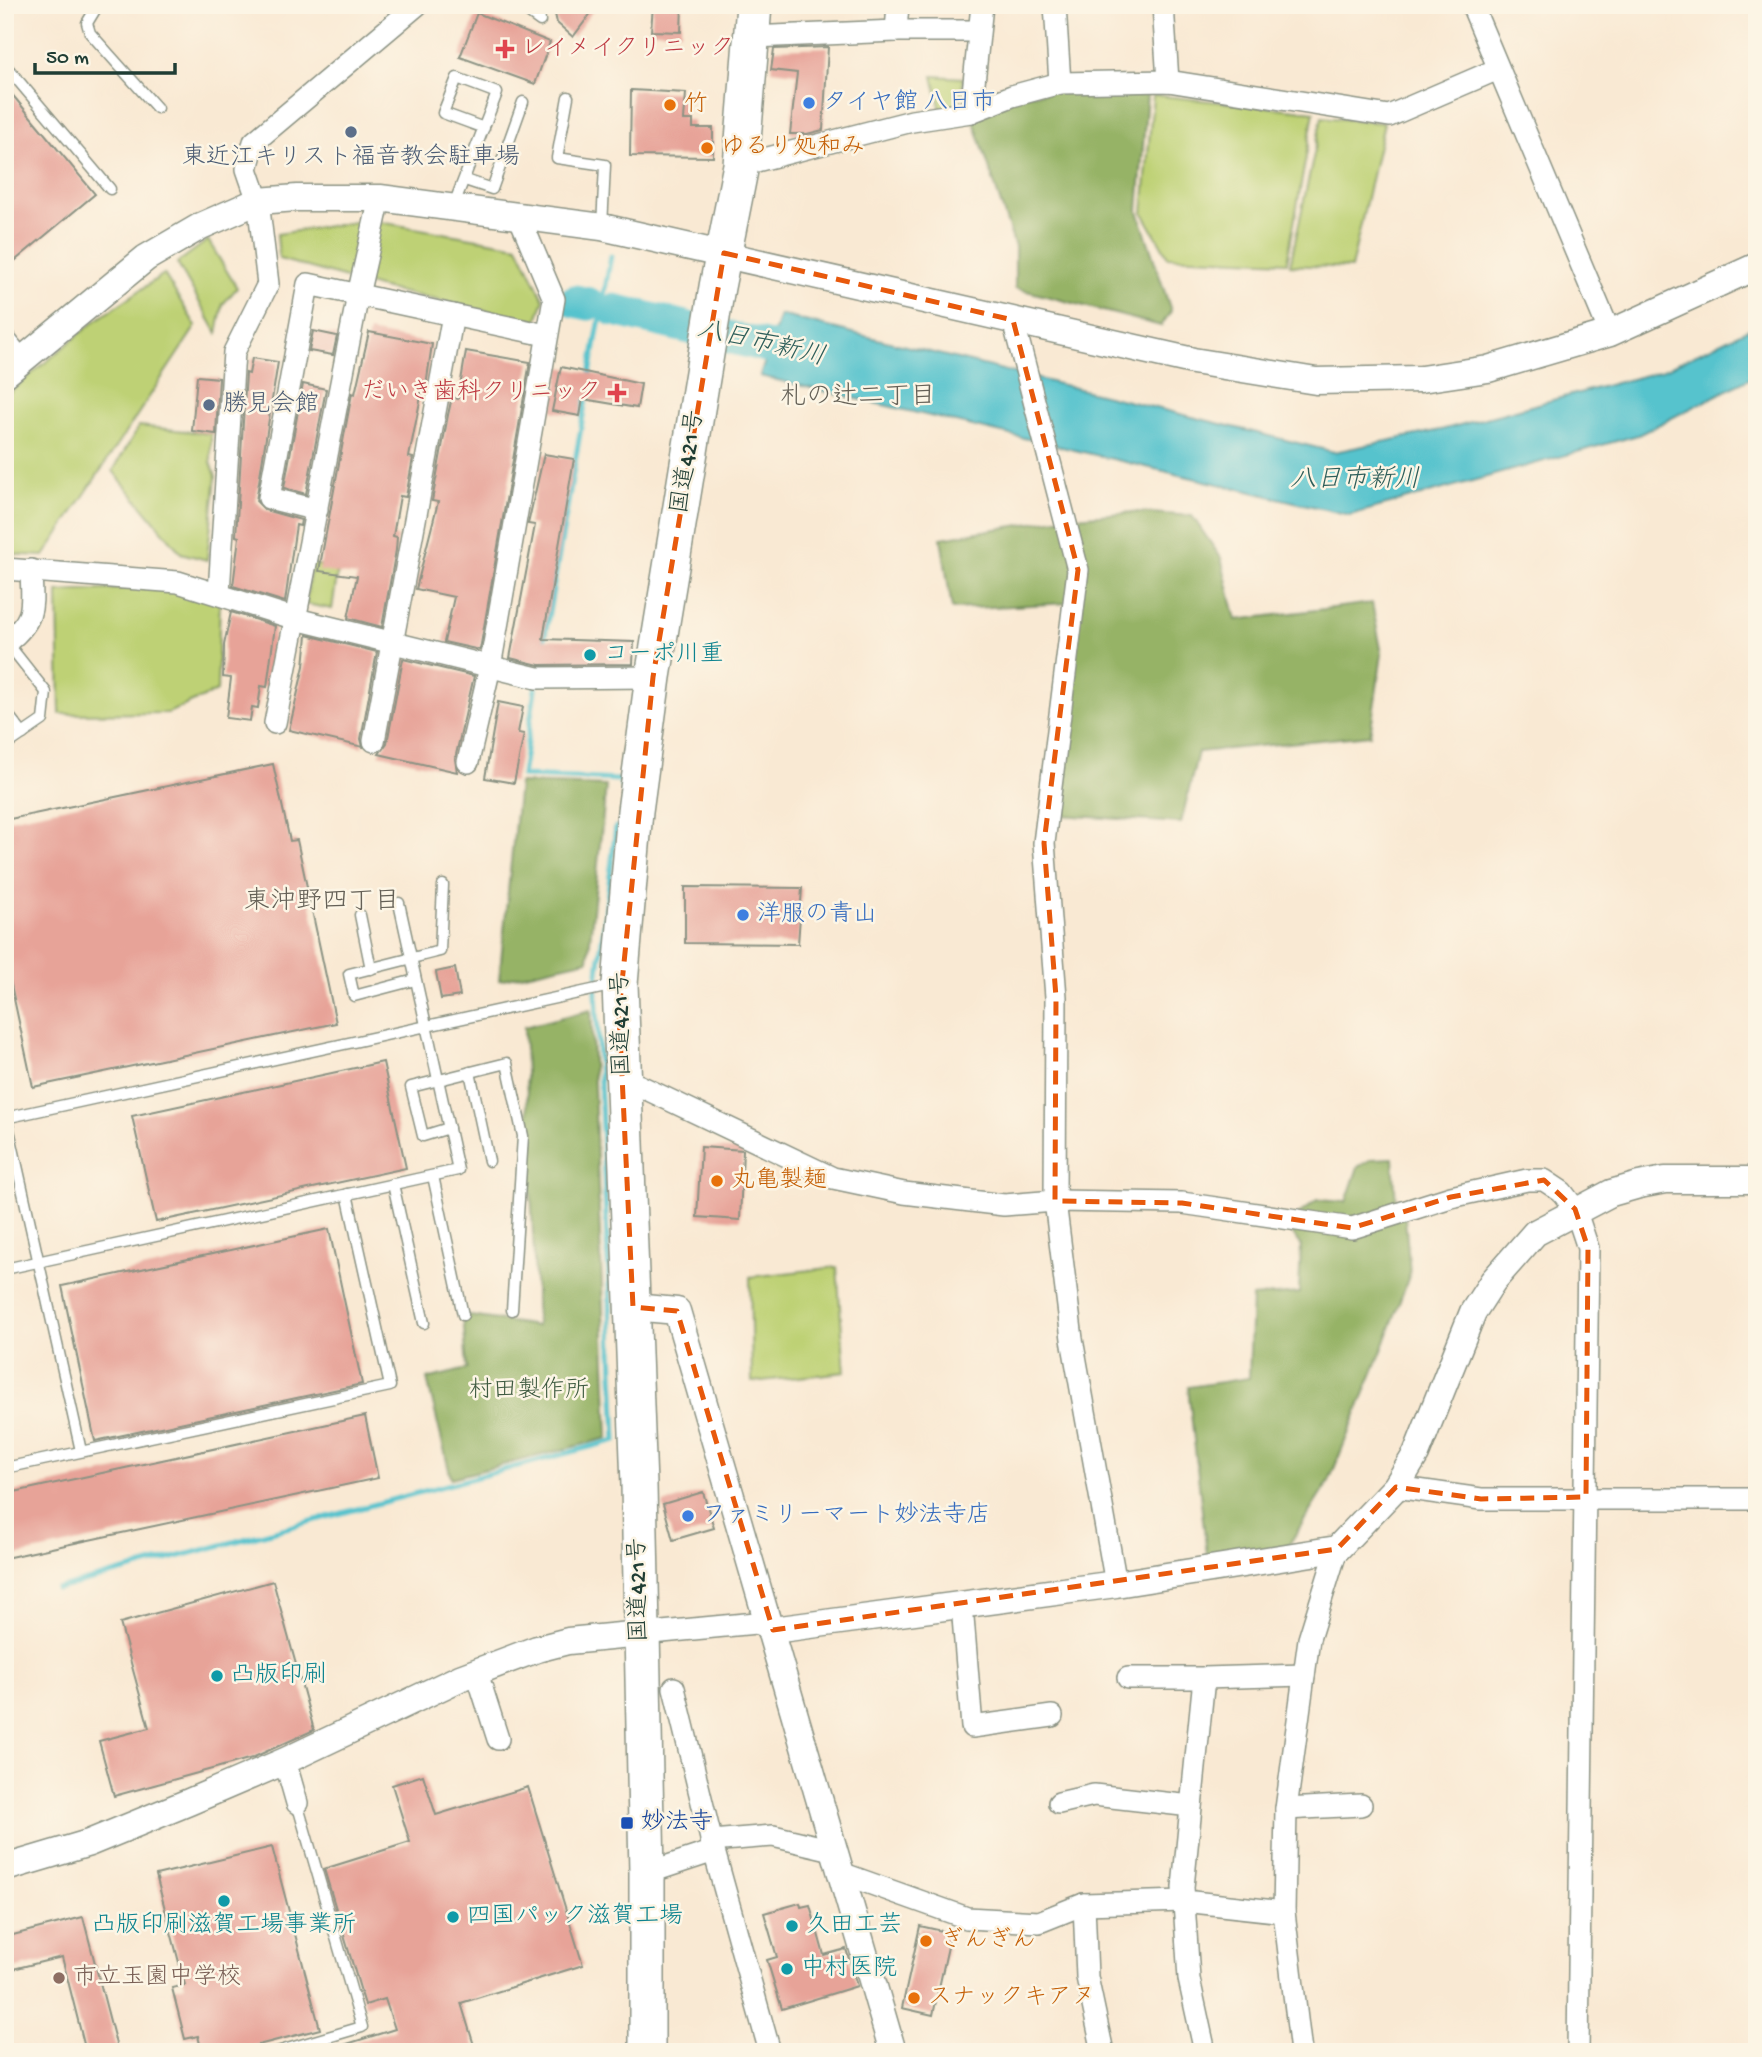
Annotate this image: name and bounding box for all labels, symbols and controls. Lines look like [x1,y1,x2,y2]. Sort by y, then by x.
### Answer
scale bar [35,32,175,76]
place label: レイメイクリニック [521,35,734,64]
marker: レイメイクリニック [495,39,515,59]
text: 50 m [46,47,89,72]
place label: タイヤ館 八日市 [823,89,996,118]
place label: 竹 [684,91,708,120]
marker: タイヤ館 八日市 [801,95,817,111]
marker: 竹 [662,97,678,113]
marker: 東近江キリスト福音教会駐車場 [343,124,359,140]
place label: ゆるり処和み [721,134,865,163]
marker: ゆるり処和み [699,140,715,156]
place label: 東近江キリスト福音教会駐車場 [182,143,520,173]
water label: 八日市新川 [694,314,828,375]
place label: だいき歯科クリニック [361,378,601,408]
district label: 札の辻二丁目 [780,382,936,414]
marker: だいき歯科クリニック [607,383,627,403]
place label: 勝見会館 [223,390,319,420]
marker: 勝見会館 [201,397,217,413]
street label: 国道421号 [665,408,712,516]
water label: 八日市新川 [1290,465,1420,497]
place label: コーポ川重 [604,641,724,670]
marker: コーポ川重 [582,647,598,663]
district label: 東沖野四丁目 [244,886,400,919]
place label: 洋服の青山 [757,900,877,930]
marker: 洋服の青山 [735,907,751,923]
street label: 国道421号 [607,971,638,1077]
place label: 丸亀製麺 [731,1166,827,1196]
marker: 丸亀製麺 [709,1173,725,1189]
park label: 村田製作所 [469,1376,589,1406]
place label: ファミリーマート妙法寺店 [702,1501,990,1531]
marker: ファミリーマート妙法寺店 [680,1508,696,1524]
street label: 国道421号 [624,1537,655,1643]
place label: 凸版印刷 [231,1661,327,1691]
marker: 凸版印刷 [209,1668,225,1684]
place label: 妙法寺 [641,1808,713,1838]
marker: 妙法寺 [619,1815,635,1831]
marker: 凸版印刷滋賀工場事業所 [216,1893,232,1909]
place label: 四国パック滋賀工場 [467,1902,683,1932]
marker: 四国パック滋賀工場 [445,1909,461,1925]
place label: 凸版印刷滋賀工場事業所 [92,1911,356,1941]
place label: 久田工芸 [806,1911,902,1941]
marker: 久田工芸 [784,1918,800,1934]
place label: ぎんぎん [940,1927,1036,1956]
marker: ぎんぎん [918,1933,934,1949]
place label: 中村医院 [801,1954,897,1984]
marker: 中村医院 [779,1961,795,1977]
place label: 市立玉園中学校 [73,1963,241,1993]
marker: 市立玉園中学校 [51,1970,67,1986]
place label: スナックキアヌ [928,1984,1096,2013]
marker: スナックキアヌ [906,1990,922,2006]

